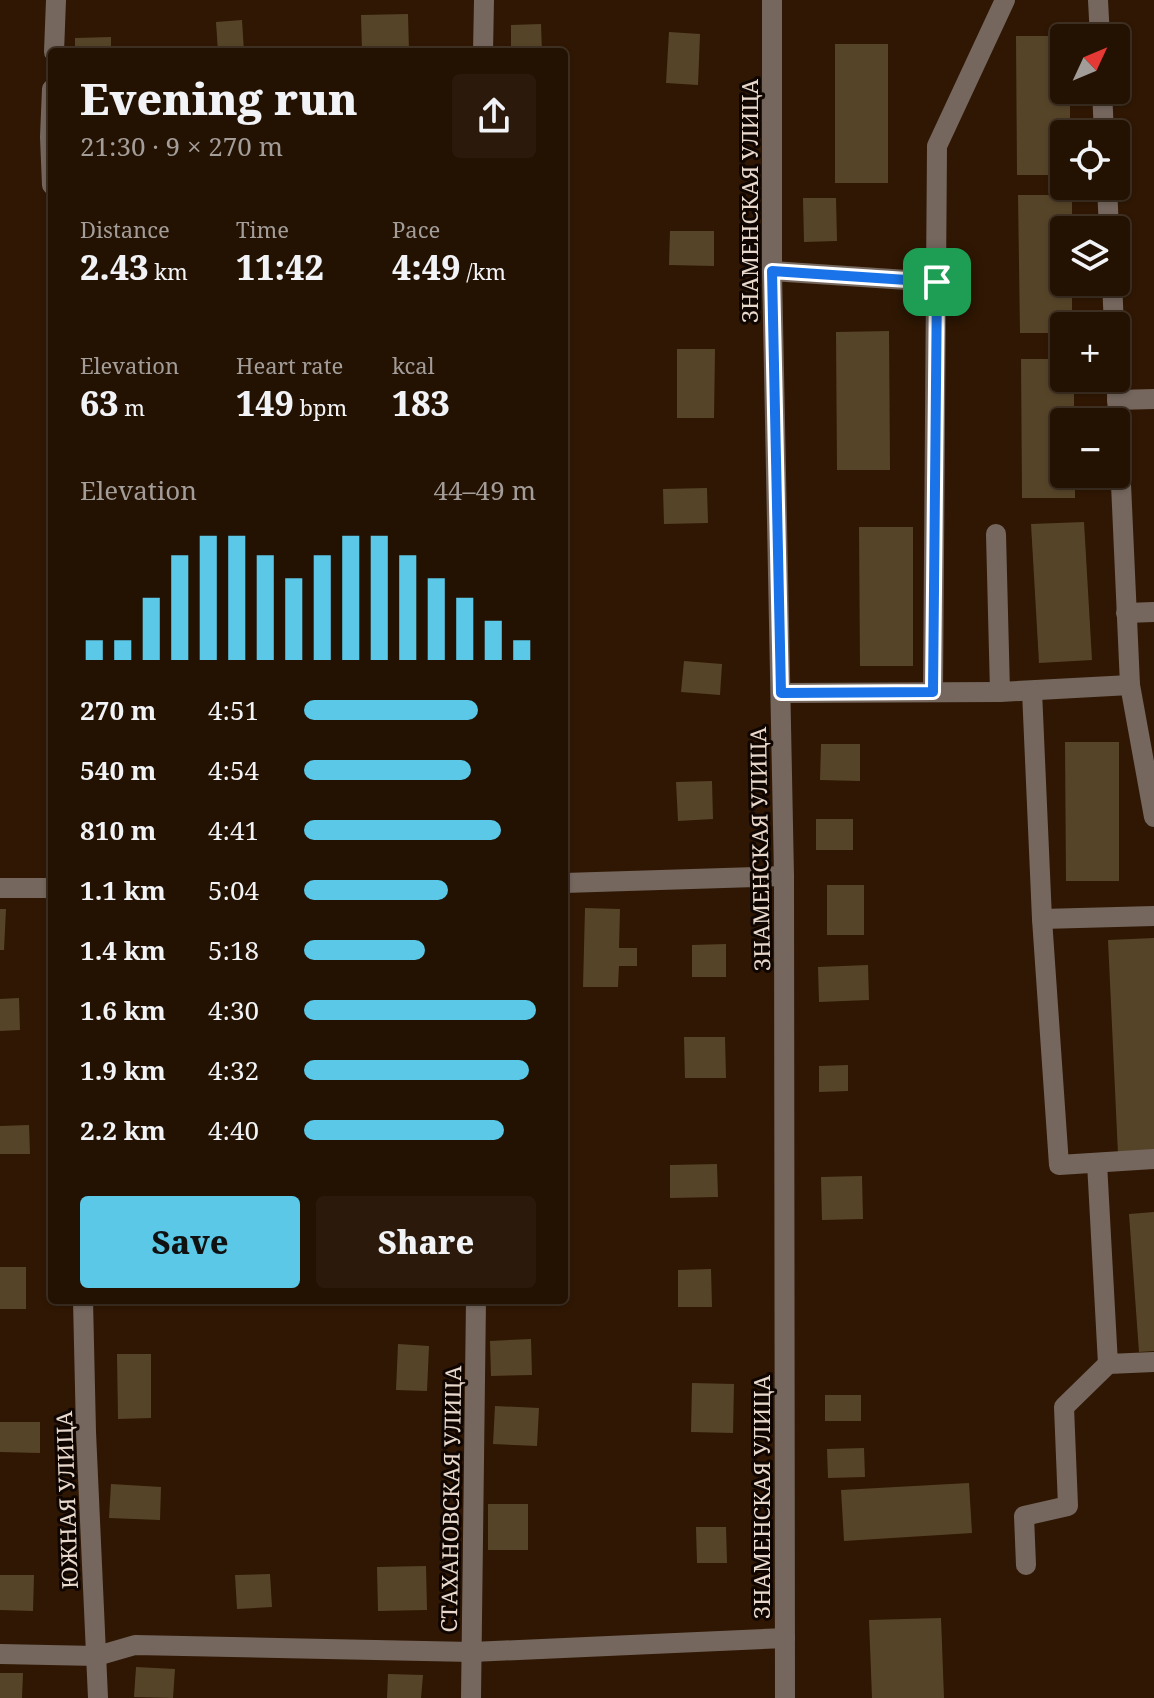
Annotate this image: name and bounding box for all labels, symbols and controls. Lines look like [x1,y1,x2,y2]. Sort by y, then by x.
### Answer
north arrow [1050,24,1130,104]
map controls [1050,24,1130,488]
text: Evening run [80,68,358,128]
button: share [452,74,536,158]
street label: ЗНАМЕНСКАЯ УЛИЦА [734,78,764,323]
button: locate [1050,120,1130,200]
text: 21:30 · 9 × 270 m [80,128,283,164]
text: Distance [80,214,170,244]
text: Time [236,214,289,244]
text: Pace [392,214,440,244]
button: layers [1050,216,1130,296]
text: 2.43 [80,244,148,290]
text: 11:42 [236,244,324,290]
text: 4:49 [392,244,460,290]
pin [903,248,971,316]
text: km [148,256,188,286]
text: /km [460,256,506,286]
icon: arrive [915,260,959,304]
button: + [1050,312,1130,392]
text: Elevation [80,350,179,380]
text: Heart rate [236,350,343,380]
text: kcal [392,350,434,380]
text: 63 [80,380,119,426]
text: 149 [236,380,294,426]
text: 183 [392,380,450,426]
text: m [119,392,145,422]
text: bpm [294,392,347,422]
button: − [1050,408,1130,488]
text: Elevation [80,472,197,508]
text: 44–49 m [434,472,536,508]
text: 270 m [80,692,156,728]
text: 4:51 [208,692,259,728]
street label: ЗНАМЕНСКАЯ УЛИЦА [742,726,776,971]
text: 540 m [80,752,156,788]
text: 4:54 [208,752,259,788]
text: 810 m [80,812,156,848]
text: 4:41 [208,812,259,848]
text: 1.1 km [80,872,166,908]
text: 5:04 [208,872,259,908]
text: 1.4 km [80,932,166,968]
text: 5:18 [208,932,259,968]
text: 1.6 km [80,992,166,1028]
text: 4:30 [208,992,259,1028]
text: 1.9 km [80,1052,166,1088]
text: 4:32 [208,1052,259,1088]
text: 2.2 km [80,1112,166,1148]
text: 4:40 [208,1112,259,1148]
button: Save [80,1196,300,1288]
button: Share [316,1196,536,1288]
street label: СТАХАНОВСКАЯ УЛИЦА [433,1365,467,1633]
street label: ЗНАМЕНСКАЯ УЛИЦА [746,1374,776,1619]
street label: ЮЖНАЯ УЛИЦА [48,1410,84,1590]

